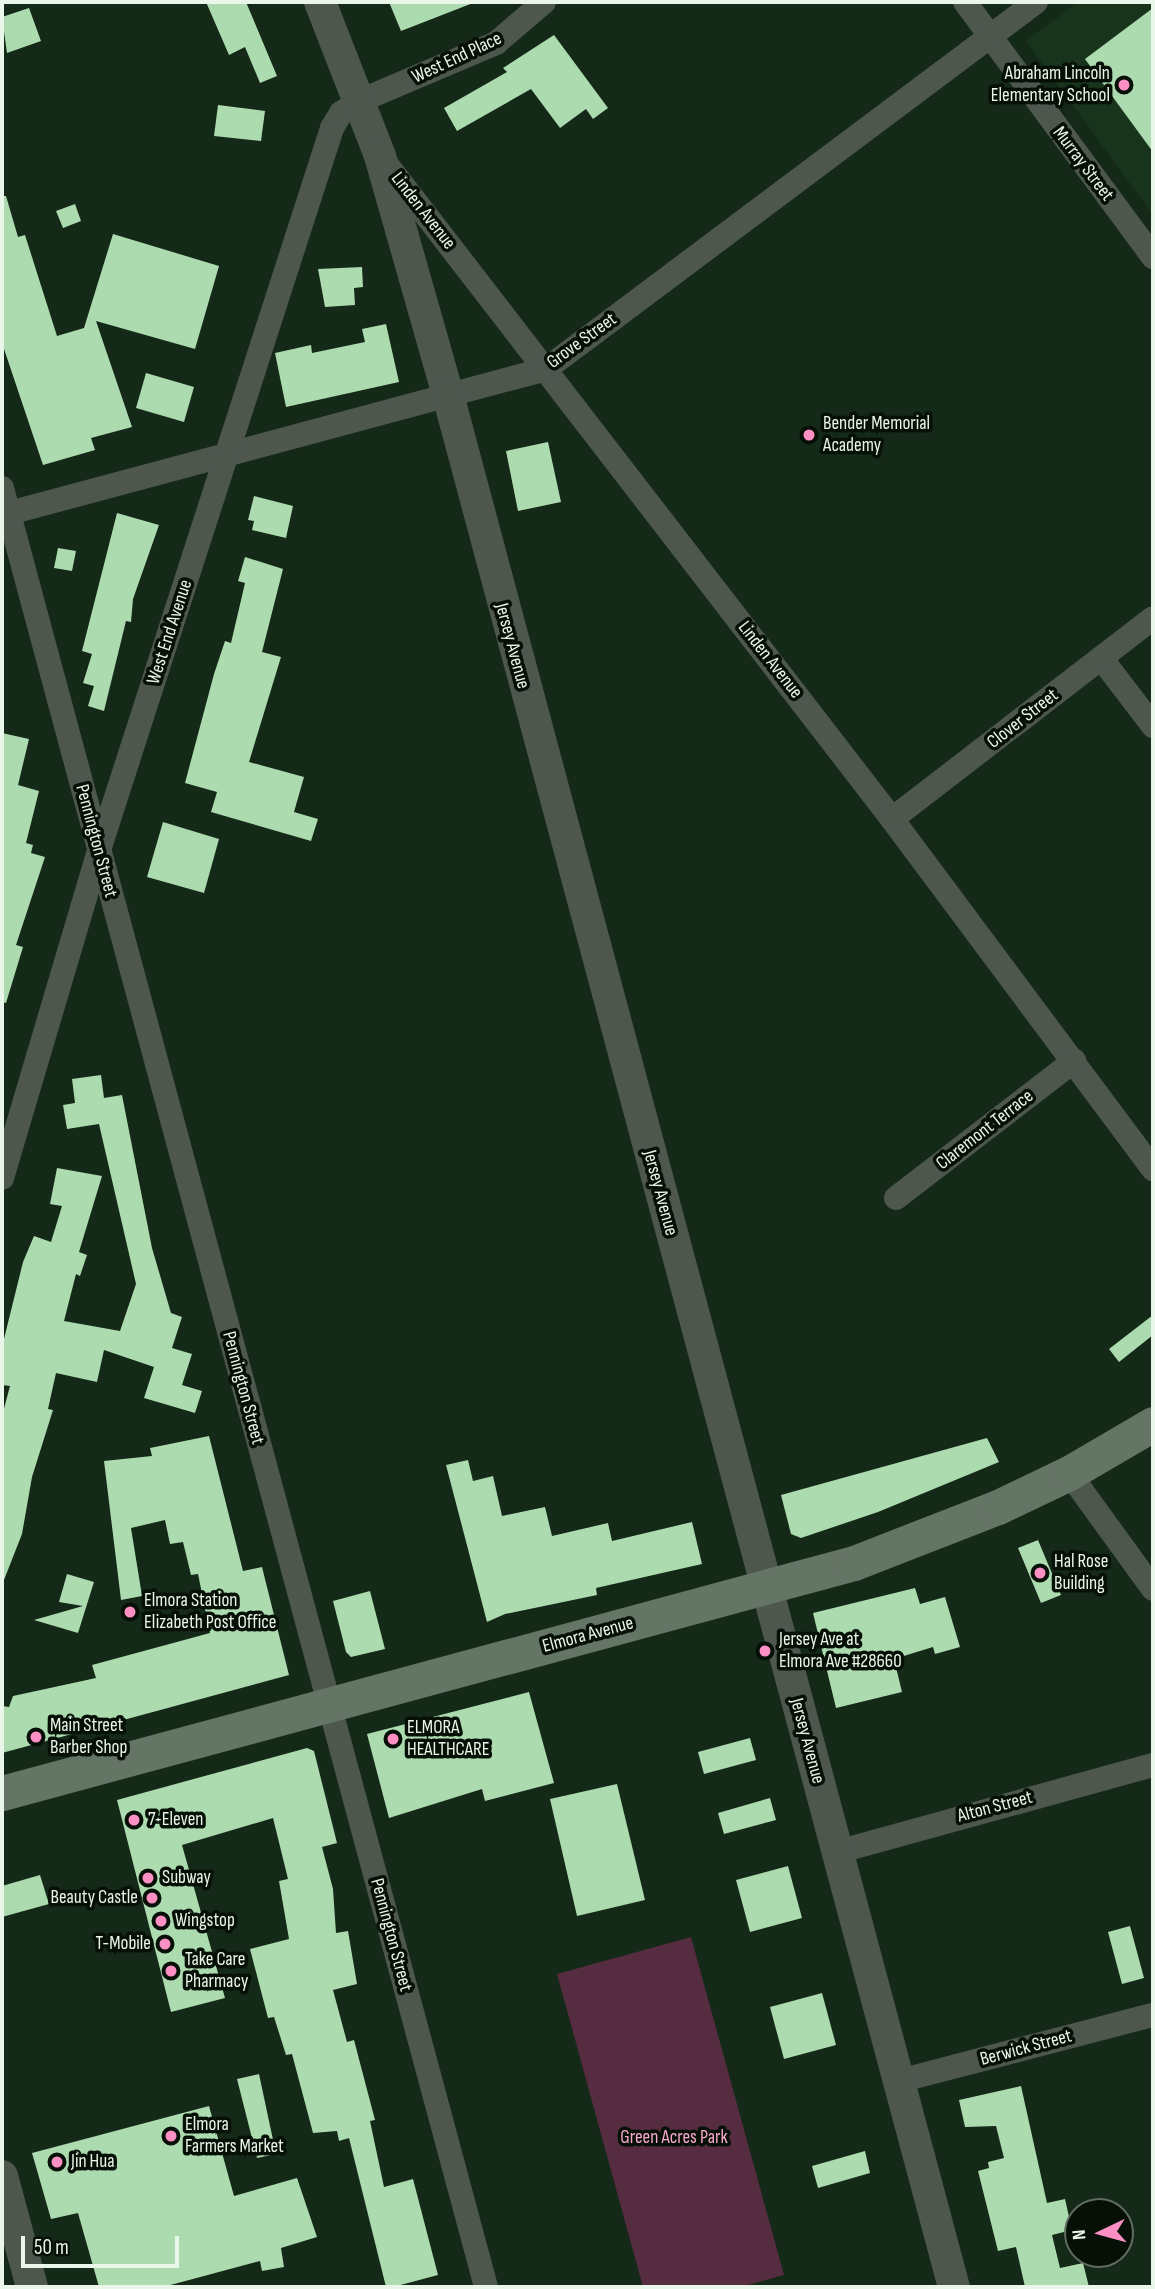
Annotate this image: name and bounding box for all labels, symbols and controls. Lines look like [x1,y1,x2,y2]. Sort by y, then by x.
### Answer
street label: West End Place [409,27,505,89]
place label: Abraham Lincoln Elementary School [991,63,1110,107]
marker: Abraham Lincoln Elementary School [1116,77,1132,93]
street label: Murray Street [1048,122,1118,206]
street label: Linden Avenue [386,168,460,254]
street label: Grove Street [543,308,621,374]
place label: Bender Memorial Academy [823,413,930,457]
marker: Bender Memorial Academy [801,427,817,443]
street label: West End Avenue [142,577,198,687]
street label: Jersey Avenue [490,601,534,691]
street label: Linden Avenue [733,617,807,703]
street label: Clover Street [983,684,1063,754]
street label: Pennington Street [70,782,122,900]
street label: Claremont Terrace [932,1085,1038,1175]
street label: Jersey Avenue [638,1148,682,1238]
street label: Pennington Street [217,1329,269,1447]
place label: Hal Rose Building [1054,1551,1108,1595]
marker: Hal Rose Building [1032,1565,1048,1581]
place label: Elmora Station Elizabeth Post Office [144,1590,276,1634]
marker: Elmora Station Elizabeth Post Office [122,1604,138,1620]
street label: Elmora Avenue [540,1612,636,1658]
place label: Jersey Ave at Elmora Ave #28660 [779,1629,902,1673]
marker: Jersey Ave at Elmora Ave #28660 [757,1643,773,1659]
street label: Jersey Avenue [785,1696,829,1786]
place label: Main Street Barber Shop [50,1715,127,1759]
place label: ELMORA HEALTHCARE [407,1717,490,1761]
marker: Main Street Barber Shop [28,1729,44,1745]
marker: ELMORA HEALTHCARE [385,1731,401,1747]
street label: Alton Street [955,1786,1035,1828]
place label: 7-Eleven [148,1809,203,1831]
marker: 7-Eleven [126,1812,142,1828]
place label: Subway [162,1867,211,1889]
marker: Subway [140,1870,156,1886]
street label: Pennington Street [365,1876,417,1994]
place label: Beauty Castle [50,1887,138,1909]
marker: Beauty Castle [144,1890,160,1906]
place label: Wingstop [175,1910,235,1932]
marker: Wingstop [153,1913,169,1929]
place label: T-Mobile [95,1933,151,1955]
marker: T-Mobile [157,1936,173,1952]
place label: Take Care Pharmacy [185,1949,248,1993]
marker: Take Care Pharmacy [163,1963,179,1979]
street label: Berwick Street [978,2025,1074,2071]
place label: Elmora Farmers Market [185,2114,284,2158]
park label: Green Acres Park [620,2127,728,2149]
marker: Elmora Farmers Market [163,2128,179,2144]
place label: Jin Hua [71,2151,114,2173]
marker: Jin Hua [49,2154,65,2170]
north arrow [1064,2198,1134,2268]
scale bar [24,2222,182,2266]
text: N [1068,2229,1091,2241]
text: 50 m [34,2235,69,2260]

